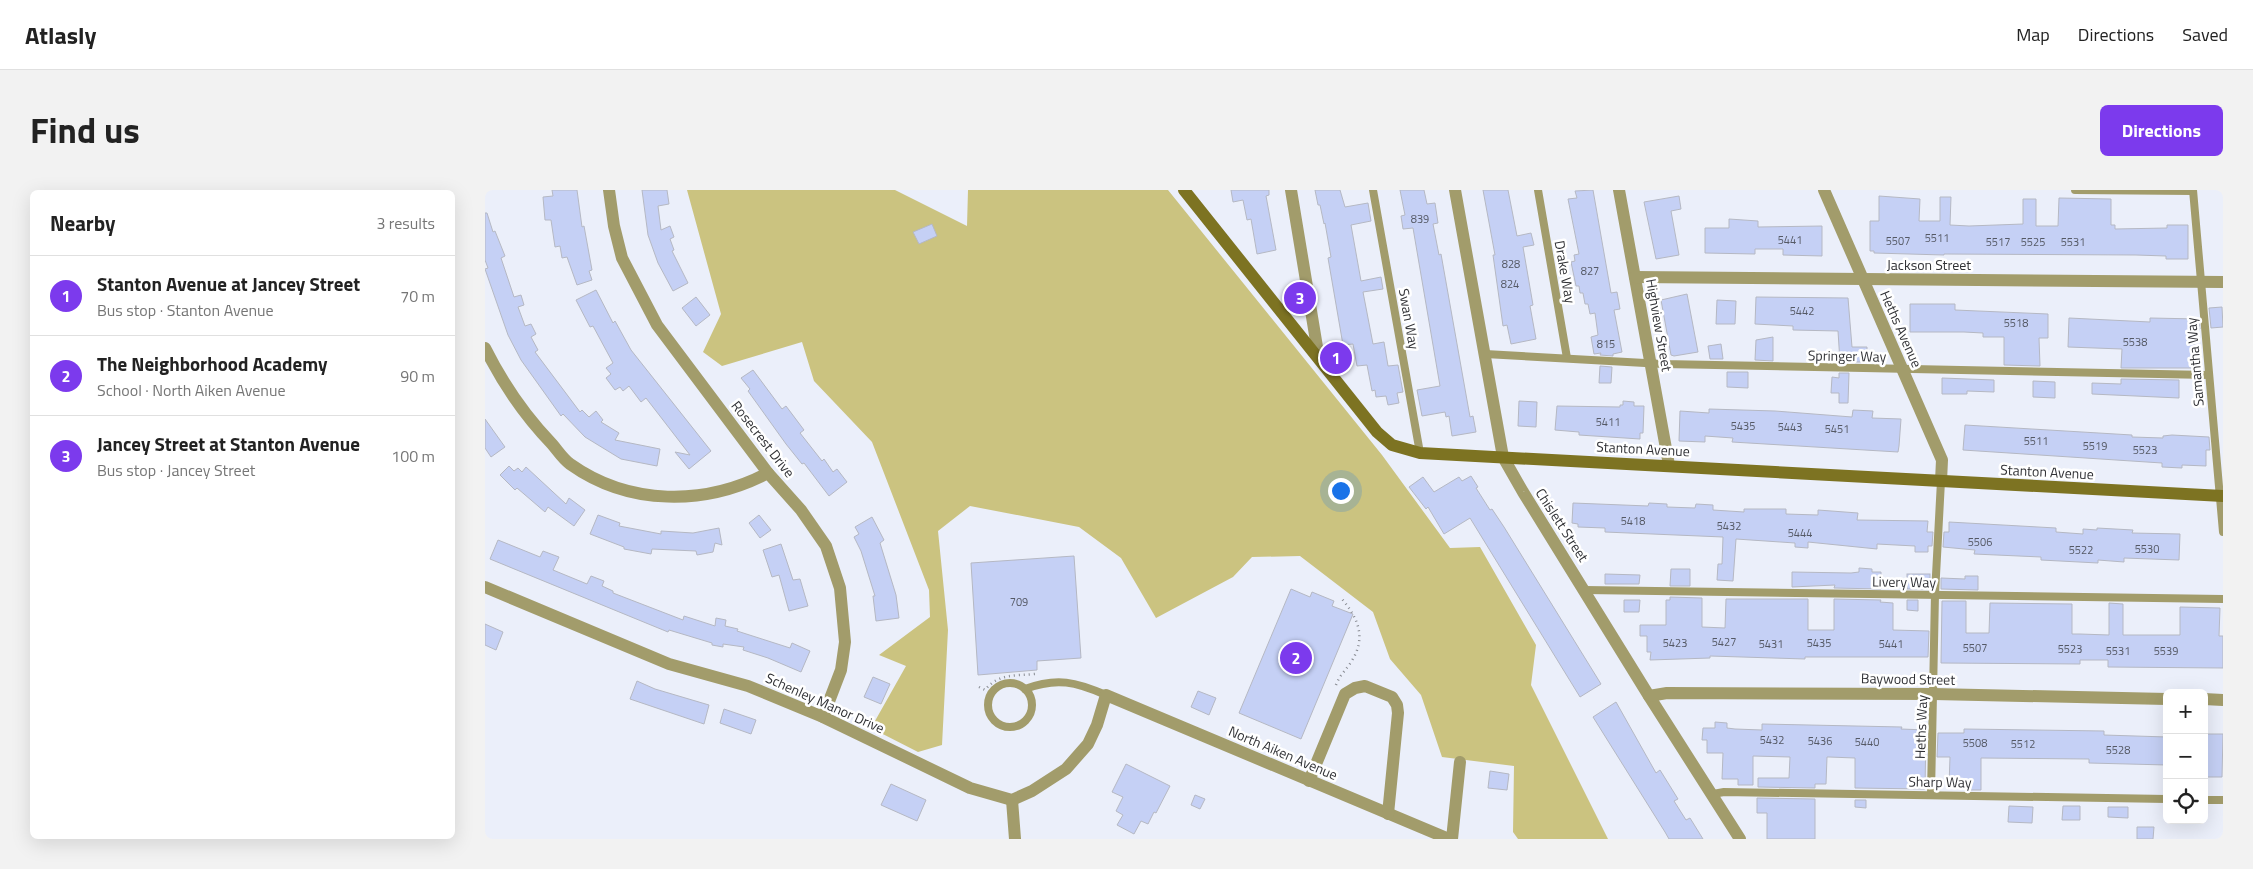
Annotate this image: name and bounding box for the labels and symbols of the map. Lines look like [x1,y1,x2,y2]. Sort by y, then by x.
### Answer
house number: 839 [1411,211,1429,227]
house number: 5511 [1925,230,1949,246]
house number: 5441 [1778,232,1802,248]
house number: 5507 [1886,233,1910,249]
house number: 5517 [1986,234,2010,250]
house number: 5525 [2021,234,2045,250]
house number: 5531 [2061,234,2085,250]
street label: Drake Way [1550,239,1581,305]
street label: Jackson Street [1887,254,1971,275]
house number: 828 [1502,256,1520,272]
house number: 827 [1581,263,1599,279]
house number: 824 [1501,276,1519,292]
street label: Highview Street [1641,277,1678,373]
pin: 3 [1284,279,1316,317]
street label: Swan Way [1394,287,1425,351]
street label: Heths Avenue [1875,287,1928,371]
house number: 5442 [1790,303,1814,319]
house number: 5518 [2004,315,2028,331]
street label: Samantha Way [2180,316,2209,407]
house number: 5538 [2123,334,2147,350]
house number: 815 [1597,336,1615,352]
pin: 1 [1320,339,1352,377]
street label: Springer Way [1808,344,1887,367]
street label: Rosecrest Drive [727,396,800,482]
house number: 5411 [1596,414,1620,430]
house number: 5435 [1731,418,1755,434]
house number: 5443 [1778,419,1802,435]
house number: 5451 [1825,421,1849,437]
house number: 5511 [2024,433,2048,449]
street label: Stanton Avenue [1596,436,1690,461]
house number: 5519 [2083,438,2107,454]
house number: 5523 [2133,442,2157,458]
street label: Stanton Avenue [2000,459,2094,484]
your location [1328,478,1354,504]
street label: Chislett Street [1531,484,1594,566]
house number: 5418 [1621,513,1645,529]
house number: 5432 [1717,518,1741,534]
house number: 5444 [1788,525,1812,541]
house number: 5506 [1968,534,1992,550]
house number: 5530 [2135,541,2159,557]
house number: 5522 [2069,542,2093,558]
street label: Livery Way [1872,570,1936,593]
house number: 709 [1010,594,1028,610]
house number: 5427 [1712,634,1736,650]
house number: 5423 [1663,635,1687,651]
house number: 5435 [1807,635,1831,651]
house number: 5431 [1759,636,1783,652]
house number: 5441 [1879,636,1903,652]
pin: 2 [1280,639,1312,677]
house number: 5507 [1963,640,1987,656]
house number: 5523 [2058,641,2082,657]
house number: 5531 [2106,643,2130,659]
house number: 5539 [2154,643,2178,659]
street label: Schenley Manor Drive [762,667,888,738]
street label: Baywood Street [1861,667,1955,690]
street label: Heths Way [1909,694,1932,760]
street label: North Aiken Avenue [1225,720,1341,785]
house number: 5432 [1760,732,1784,748]
house number: 5436 [1808,733,1832,749]
house number: 5440 [1855,734,1879,750]
house number: 5508 [1963,735,1987,751]
house number: 5512 [2011,736,2035,752]
house number: 5528 [2106,742,2130,758]
street label: Sharp Way [1908,770,1972,793]

